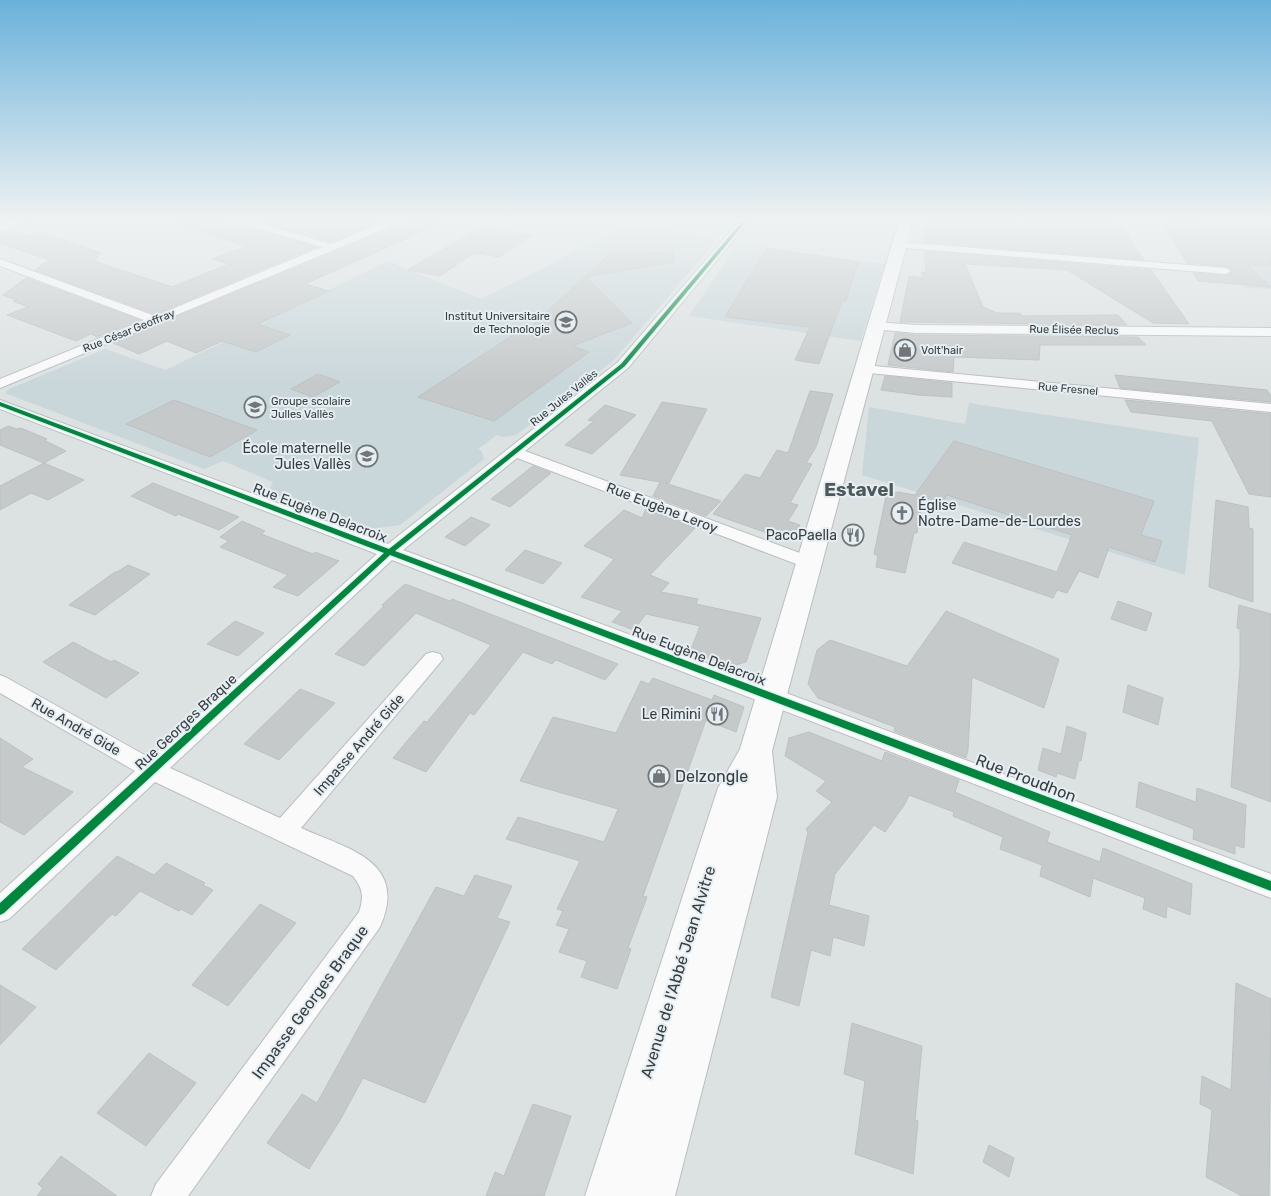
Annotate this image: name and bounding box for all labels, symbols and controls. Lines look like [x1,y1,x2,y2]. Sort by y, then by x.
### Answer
street label: Rue César Geoffray [81,307,177,355]
place label: Institut Universitaire de Technologie [445,310,550,336]
school or university icon: Institut Universitaire de Technologie [554,310,578,334]
street label: Rue Élisée Reclus [1029,323,1119,337]
shop icon: Volt'hair [893,338,917,362]
place label: Volt'hair [921,344,964,357]
street label: Rue Jules Vallès [528,367,601,429]
street label: Rue Fresnel [1037,380,1099,398]
school or university icon: Groupe scolaire Julles Vallès [243,395,267,419]
place label: Groupe scolaire Julles Vallès [271,395,351,421]
place label: École maternelle Jules Vallès [242,439,351,473]
school or university icon: École maternelle Jules Vallès [355,444,379,468]
district label: Estavel [824,478,894,501]
street label: Rue Eugène Leroy [604,479,720,537]
street label: Rue Eugène Delacroix [251,480,390,547]
place label: Église Notre-Dame-de-Lourdes [918,496,1081,530]
church icon: Église Notre-Dame-de-Lourdes [890,501,914,525]
restaurant icon: PacoPaella [841,523,865,547]
place label: PacoPaella [766,527,837,544]
street label: Rue Eugène Delacroix [630,623,769,690]
street label: Rue Georges Braque [132,670,241,774]
street label: Impasse André Gide [310,691,408,799]
street label: Rue André Gide [28,695,124,759]
restaurant icon: Le Rimini [705,702,729,726]
place label: Le Rimini [642,706,701,723]
street label: Rue Proudhon [973,750,1079,806]
shop icon: Delzongle [647,764,671,788]
place label: Delzongle [675,767,748,786]
street label: Avenue de l'Abbé Jean Alvitre [637,864,719,1080]
street label: Impasse Georges Braque [248,921,372,1083]

